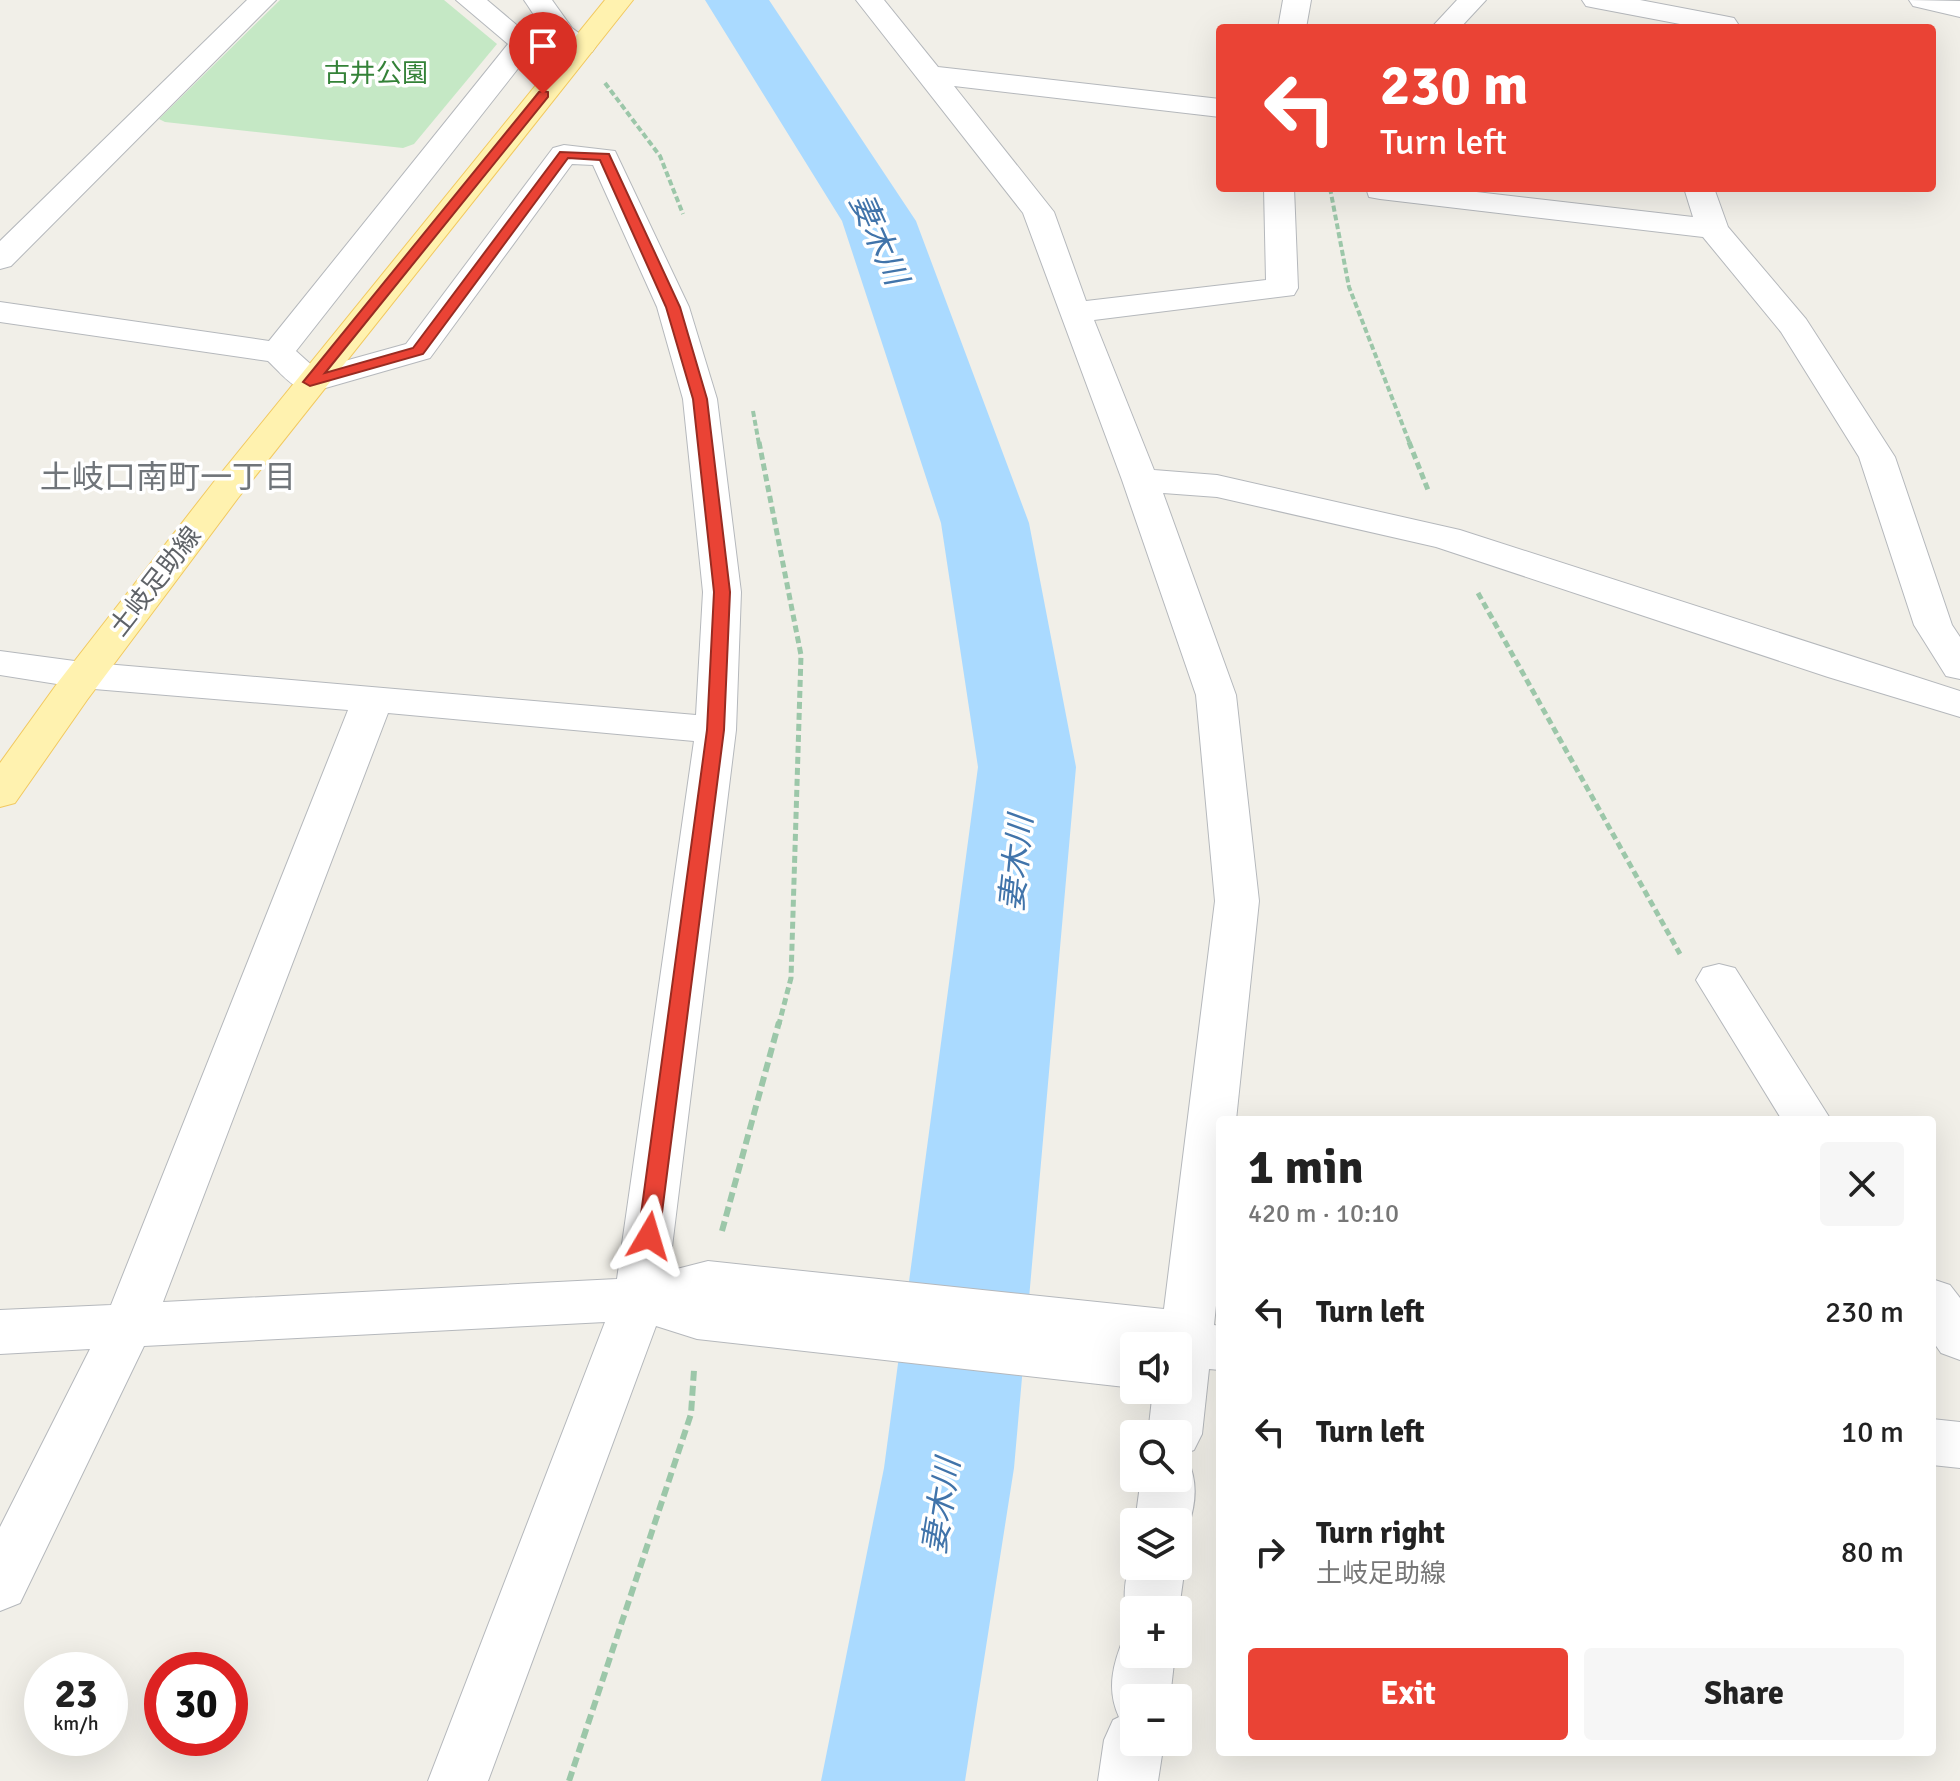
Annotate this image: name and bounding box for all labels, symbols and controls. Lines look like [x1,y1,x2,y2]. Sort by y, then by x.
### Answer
pin [509,12,577,94]
icon: arrive [521,24,565,68]
text: 230 m [1380,51,1528,120]
icon: left [1248,56,1352,160]
park label: 古井公園 [324,58,428,90]
text: Turn left [1380,120,1507,165]
water label: 妻木川 [841,187,917,294]
district label: 土岐口南町一丁目 [40,458,296,497]
street label: 土岐足助線 [103,521,208,643]
water label: 妻木川 [992,810,1041,913]
text: 1 min [1248,1138,1364,1197]
button: close [1820,1142,1904,1226]
position arrow [607,1194,691,1278]
text: 420 m · 10:10 [1248,1198,1399,1230]
icon: left [1248,1290,1292,1334]
text: Turn left [1316,1294,1425,1331]
text: 230 m [1825,1294,1904,1331]
map controls [1120,1332,1192,1756]
button: sound [1120,1332,1192,1404]
icon: left [1248,1410,1292,1454]
text: Turn left [1316,1414,1425,1451]
text: 10 m [1841,1414,1904,1451]
button: search [1120,1420,1192,1492]
water label: 妻木川 [915,1453,969,1557]
button: layers [1120,1508,1192,1580]
text: Turn right [1316,1515,1445,1552]
icon: right [1248,1530,1292,1574]
text: 80 m [1841,1534,1904,1571]
text: 土岐足助線 [1316,1558,1446,1590]
button: + [1120,1596,1192,1668]
button: Exit [1248,1648,1568,1740]
button: Share [1584,1648,1904,1740]
speed limit sign: 30 [144,1652,248,1756]
text: 23 [54,1669,98,1719]
button: − [1120,1684,1192,1756]
text: km/h [53,1711,99,1736]

